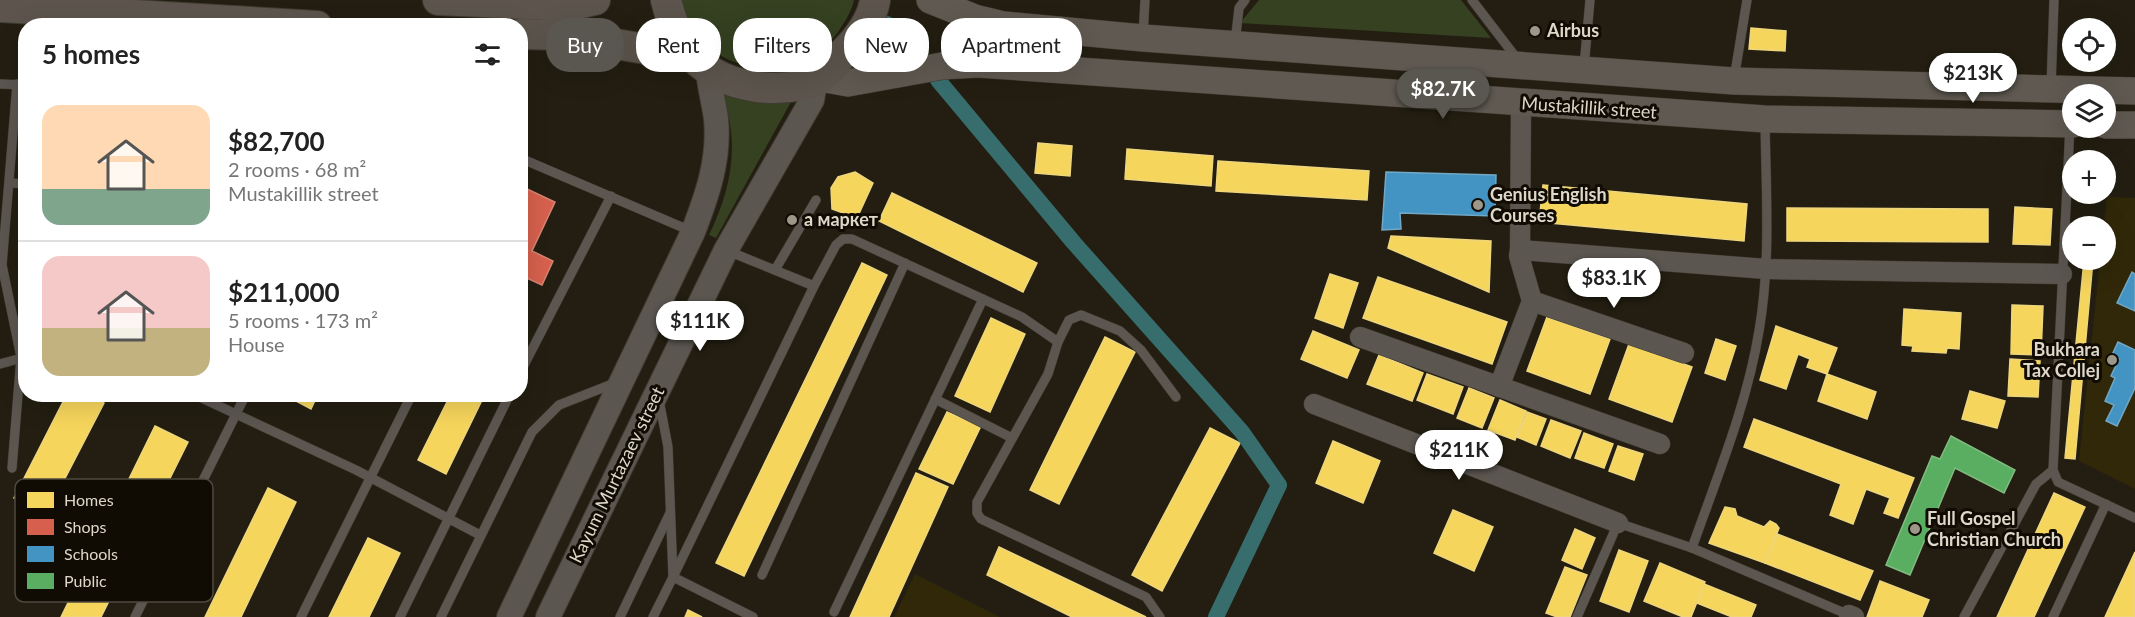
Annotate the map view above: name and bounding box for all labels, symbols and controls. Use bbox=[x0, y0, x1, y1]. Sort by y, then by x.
chip: Buy bbox=[546, 18, 624, 72]
chip: Rent bbox=[636, 18, 721, 72]
chip: Filters bbox=[733, 18, 832, 72]
chip: New bbox=[844, 18, 929, 72]
chip: Apartment bbox=[941, 18, 1082, 72]
map controls bbox=[2062, 18, 2116, 270]
button: locate bbox=[2062, 18, 2116, 72]
place label: Airbus bbox=[1546, 19, 1599, 41]
marker: Airbus bbox=[1528, 24, 1542, 38]
text: 5 homes bbox=[42, 38, 140, 70]
icon: filters bbox=[471, 38, 504, 71]
pin: $213K bbox=[1931, 53, 2015, 104]
text: $213K bbox=[1943, 60, 2003, 84]
pin: $82.7K bbox=[1394, 69, 1492, 120]
text: $82.7K bbox=[1411, 76, 1475, 100]
button: layers bbox=[2062, 84, 2116, 138]
street label: Mustakillik street bbox=[1521, 91, 1658, 123]
text: $82,700 bbox=[228, 125, 325, 157]
icon: home bbox=[90, 129, 162, 201]
button: + bbox=[2062, 150, 2116, 204]
text: 2 rooms · 68 m² bbox=[228, 157, 366, 181]
text: Mustakillik street bbox=[228, 181, 379, 205]
place label: Genius English Courses bbox=[1490, 183, 1607, 226]
marker: Genius English Courses bbox=[1471, 198, 1485, 212]
place label: а маркет bbox=[804, 208, 879, 230]
marker: а маркет bbox=[785, 213, 799, 227]
button: − bbox=[2062, 216, 2116, 270]
pin: $83.1K bbox=[1565, 258, 1663, 309]
text: $83.1K bbox=[1582, 265, 1646, 289]
text: $211,000 bbox=[228, 276, 340, 308]
icon: home bbox=[90, 280, 162, 352]
pin: $111K bbox=[658, 301, 742, 352]
text: 5 rooms · 173 m² bbox=[228, 308, 378, 332]
text: $111K bbox=[670, 308, 730, 332]
text: House bbox=[228, 332, 285, 356]
place label: Bukhara Tax Collej bbox=[2023, 338, 2100, 381]
marker: Bukhara Tax Collej bbox=[2105, 353, 2119, 367]
street label: Kayum Murtazaev street bbox=[564, 382, 669, 566]
pin: $211K bbox=[1417, 430, 1501, 481]
text: $211K bbox=[1429, 437, 1489, 461]
legend bbox=[15, 479, 213, 602]
text: Homes bbox=[64, 490, 114, 509]
place label: Full Gospel Christian Church bbox=[1927, 507, 2061, 550]
text: Shops bbox=[64, 517, 107, 536]
marker: Full Gospel Christian Church bbox=[1908, 522, 1922, 536]
text: Schools bbox=[64, 544, 118, 563]
text: Public bbox=[64, 571, 107, 590]

